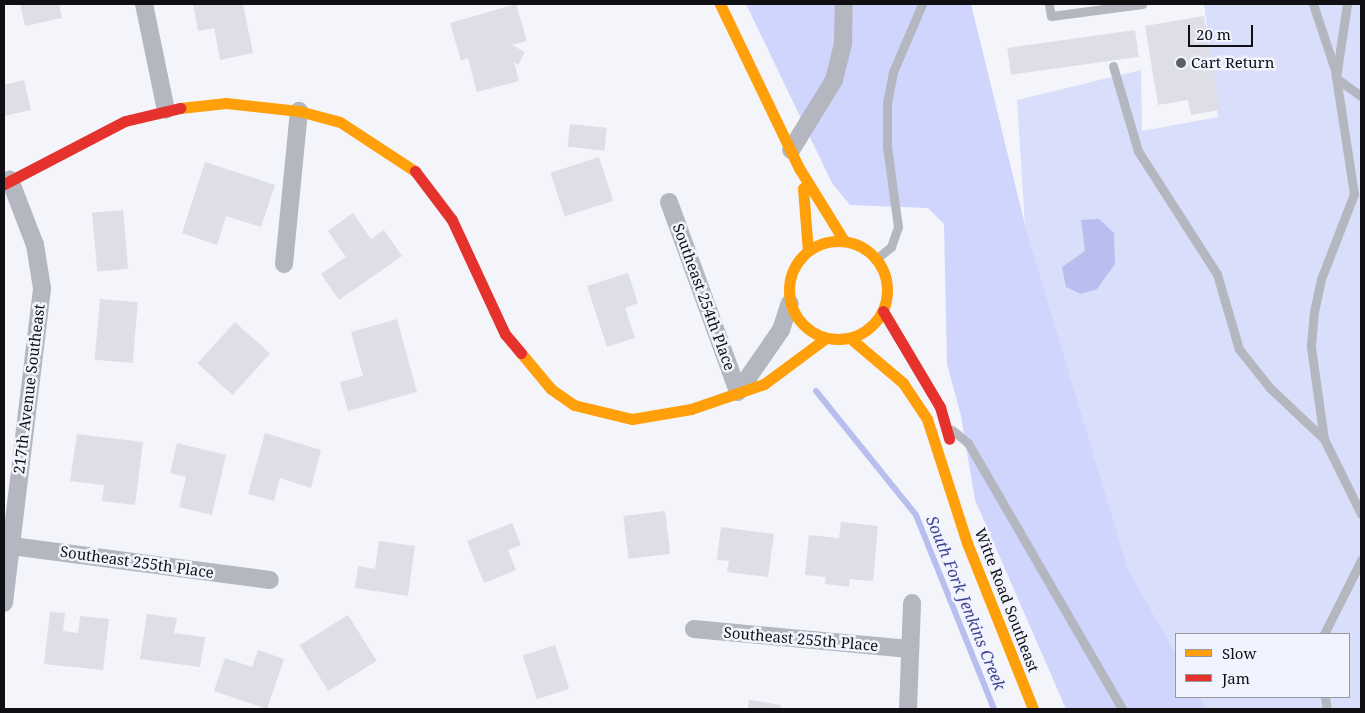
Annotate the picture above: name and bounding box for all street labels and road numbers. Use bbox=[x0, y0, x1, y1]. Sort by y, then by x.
street label: Southeast 254th Place bbox=[669, 221, 739, 373]
street label: 217th Avenue Southeast bbox=[10, 303, 48, 475]
street label: Witte Road Southeast bbox=[971, 525, 1043, 675]
street label: Southeast 255th Place bbox=[59, 542, 215, 582]
street label: Southeast 255th Place bbox=[723, 623, 879, 655]

